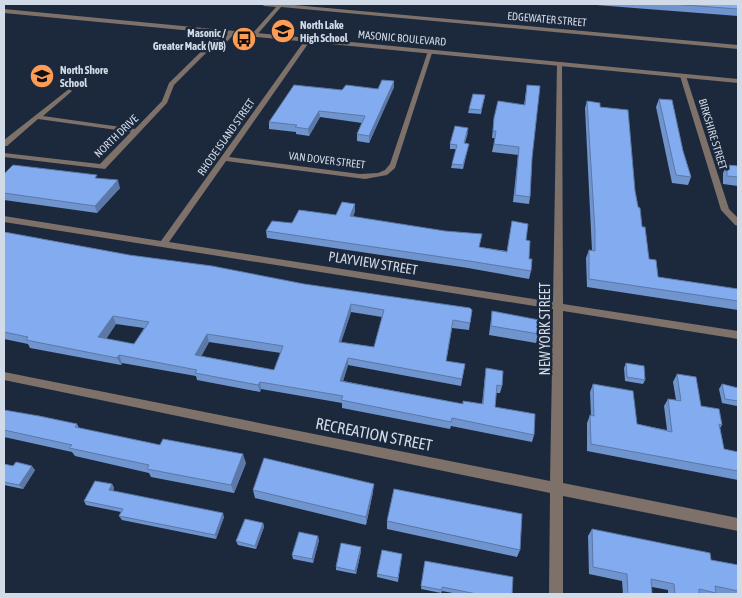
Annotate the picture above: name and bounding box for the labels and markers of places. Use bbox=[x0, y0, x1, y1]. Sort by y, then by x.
school or university icon: North Lake High School bbox=[270, 18, 296, 44]
place label: North Lake High School bbox=[300, 19, 349, 44]
bus stop icon: Masonic / Greater Mack (WB) bbox=[231, 26, 257, 52]
place label: Masonic / Greater Mack (WB) bbox=[153, 27, 226, 52]
school or university icon: North Shore School bbox=[29, 63, 55, 89]
place label: North Shore School bbox=[60, 64, 108, 89]

